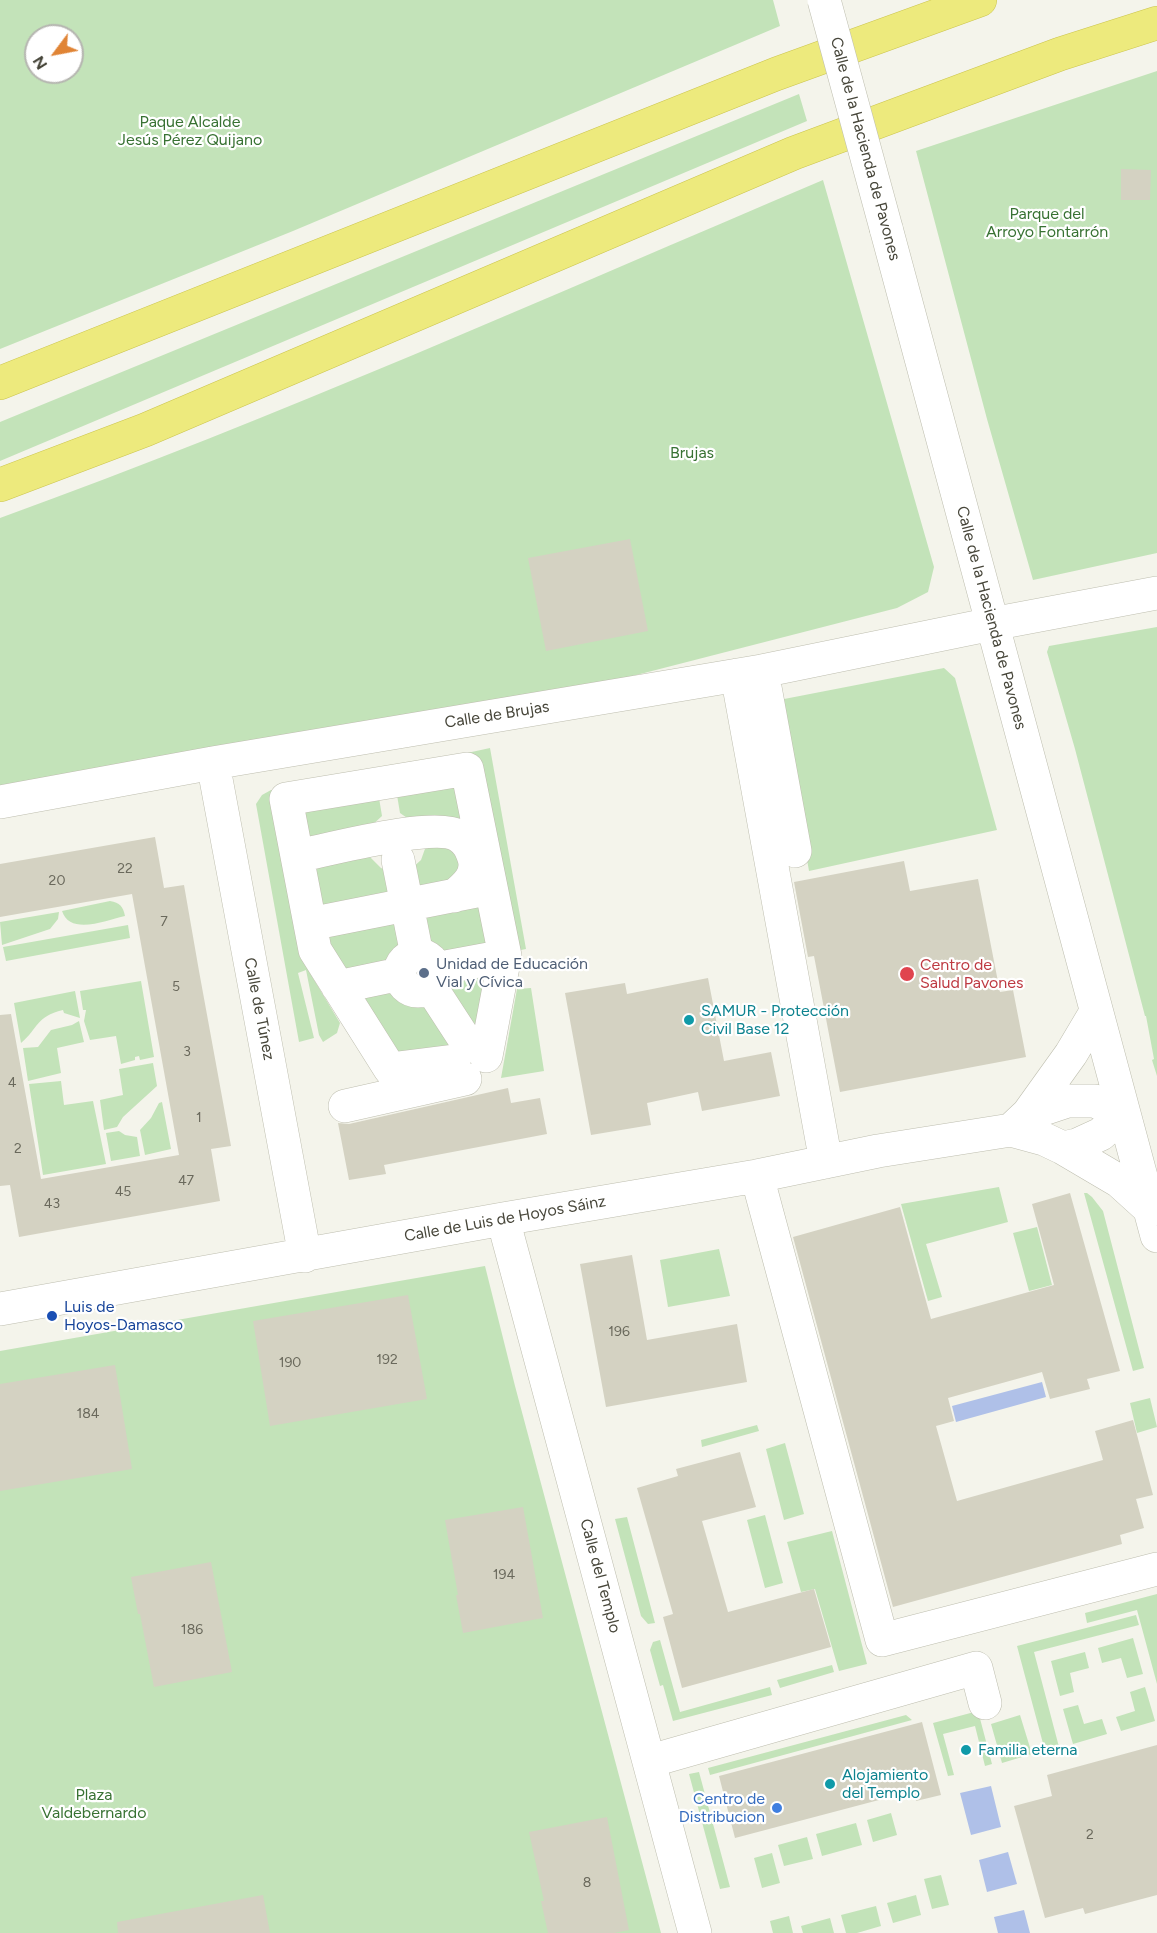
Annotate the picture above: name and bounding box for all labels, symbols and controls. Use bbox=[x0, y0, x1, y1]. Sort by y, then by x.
north arrow bbox=[24, 24, 84, 84]
street label: Calle de la Hacienda de Pavones bbox=[826, 35, 904, 263]
text: N bbox=[29, 52, 51, 73]
park label: Paque Alcalde Jesús Pérez Quijano bbox=[118, 112, 262, 150]
park label: Parque del Arroyo Fontarrón bbox=[986, 204, 1108, 242]
park label: Brujas bbox=[670, 443, 714, 463]
street label: Calle de la Hacienda de Pavones bbox=[952, 504, 1030, 732]
street label: Calle de Brujas bbox=[443, 697, 551, 733]
house number: 22 bbox=[117, 861, 133, 877]
house number: 20 bbox=[49, 873, 65, 889]
house number: 7 bbox=[160, 914, 168, 930]
place label: Unidad de Educación Vial y Cívica bbox=[436, 954, 588, 992]
place label: Centro de Salud Pavones bbox=[920, 955, 1023, 993]
street label: Calle de Túnez bbox=[240, 956, 278, 1062]
marker: Centro de Salud Pavones bbox=[898, 965, 916, 983]
marker: Unidad de Educación Vial y Cívica bbox=[417, 966, 431, 980]
house number: 5 bbox=[172, 979, 180, 995]
place label: SAMUR - Protección Civil Base 12 bbox=[701, 1001, 849, 1039]
marker: SAMUR - Protección Civil Base 12 bbox=[682, 1013, 696, 1027]
house number: 3 bbox=[183, 1044, 191, 1060]
house number: 4 bbox=[8, 1075, 16, 1091]
house number: 1 bbox=[196, 1110, 202, 1126]
house number: 2 bbox=[14, 1141, 22, 1157]
house number: 47 bbox=[178, 1173, 194, 1189]
house number: 45 bbox=[115, 1184, 131, 1200]
street label: Calle de Luis de Hoyos Sáinz bbox=[403, 1192, 607, 1246]
house number: 43 bbox=[44, 1196, 60, 1212]
place label: Luis de Hoyos-Damasco bbox=[64, 1297, 183, 1335]
marker: Luis de Hoyos-Damasco bbox=[45, 1309, 59, 1323]
house number: 196 bbox=[608, 1324, 630, 1340]
house number: 192 bbox=[376, 1352, 398, 1368]
house number: 190 bbox=[279, 1355, 301, 1371]
house number: 184 bbox=[76, 1406, 100, 1422]
street label: Calle del Templo bbox=[576, 1517, 624, 1635]
house number: 194 bbox=[493, 1567, 515, 1583]
house number: 186 bbox=[181, 1622, 203, 1638]
place label: Familia eterna bbox=[978, 1740, 1077, 1760]
marker: Familia eterna bbox=[959, 1743, 973, 1757]
place label: Alojamiento del Templo bbox=[842, 1765, 928, 1803]
marker: Alojamiento del Templo bbox=[823, 1777, 837, 1791]
park label: Plaza Valdebernardo bbox=[42, 1785, 146, 1823]
place label: Centro de Distribucion bbox=[679, 1789, 765, 1827]
marker: Centro de Distribucion bbox=[770, 1801, 784, 1815]
house number: 2 bbox=[1086, 1827, 1094, 1843]
house number: 8 bbox=[583, 1875, 591, 1891]

